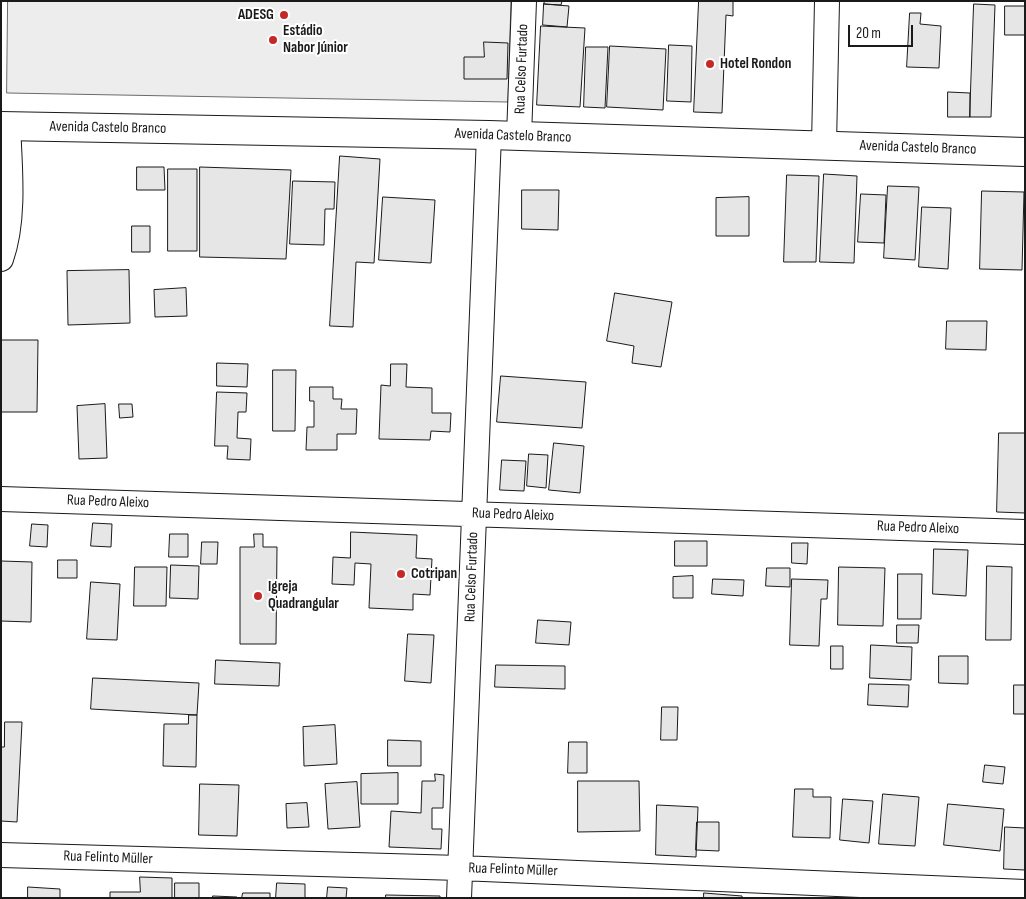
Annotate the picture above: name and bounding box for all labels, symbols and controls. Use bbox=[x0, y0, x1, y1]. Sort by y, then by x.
place label: ADESG bbox=[238, 6, 274, 24]
marker: ADESG bbox=[278, 9, 290, 21]
scale bar bbox=[851, 15, 916, 47]
place label: Estádio Nabor Júnior bbox=[283, 22, 348, 57]
street label: Rua Celso Furtado bbox=[511, 23, 533, 115]
text: 20 m bbox=[856, 24, 881, 43]
marker: Estádio Nabor Júnior bbox=[267, 34, 279, 46]
place label: Hotel Rondon bbox=[720, 55, 791, 73]
marker: Hotel Rondon bbox=[704, 58, 716, 70]
street label: Avenida Castelo Branco bbox=[49, 118, 167, 138]
street label: Avenida Castelo Branco bbox=[454, 125, 572, 147]
street label: Avenida Castelo Branco bbox=[859, 137, 977, 159]
street label: Rua Pedro Aleixo bbox=[66, 492, 150, 512]
street label: Rua Pedro Aleixo bbox=[471, 505, 555, 525]
street label: Rua Pedro Aleixo bbox=[876, 518, 960, 538]
street label: Rua Celso Furtado bbox=[461, 531, 483, 623]
place label: Cotripan bbox=[411, 565, 457, 583]
marker: Cotripan bbox=[395, 568, 407, 580]
place label: Igreja Quadrangular bbox=[268, 578, 339, 613]
marker: Igreja Quadrangular bbox=[252, 590, 264, 602]
street label: Rua Felinto Müller bbox=[63, 847, 153, 869]
street label: Rua Felinto Müller bbox=[468, 859, 558, 881]

